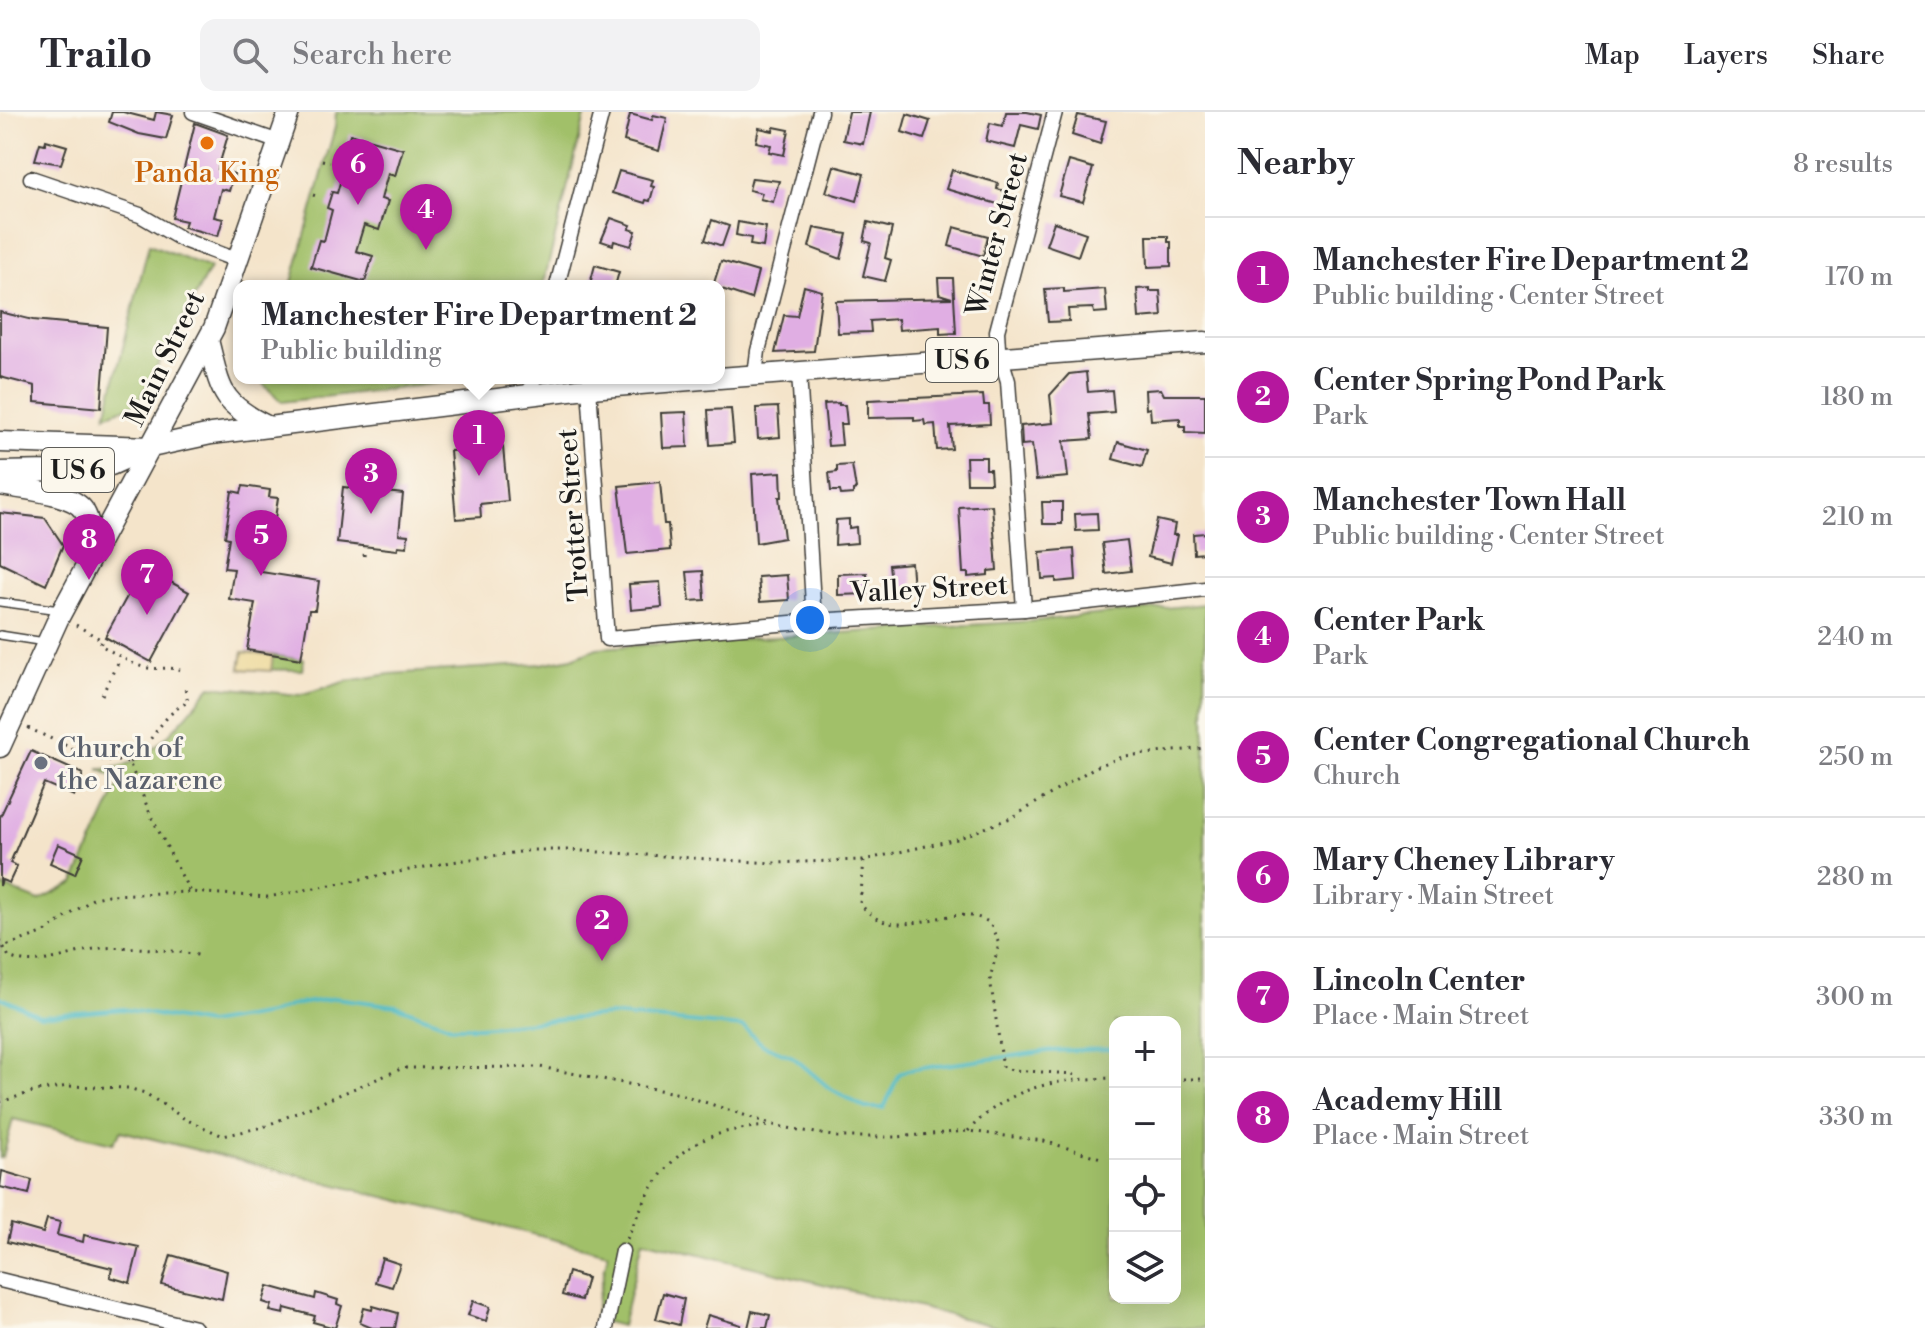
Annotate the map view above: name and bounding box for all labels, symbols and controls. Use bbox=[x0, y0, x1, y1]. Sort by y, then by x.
search box bbox=[200, 19, 760, 91]
text: Trailo bbox=[40, 32, 152, 79]
icon: search bbox=[228, 33, 272, 77]
text: Search here bbox=[292, 36, 452, 74]
text: Map bbox=[1585, 38, 1640, 73]
text: Layers bbox=[1684, 38, 1768, 73]
text: Share bbox=[1812, 38, 1885, 73]
marker: Panda King bbox=[198, 134, 216, 152]
pin: 6 bbox=[332, 139, 384, 205]
text: Nearby bbox=[1237, 143, 1355, 185]
text: 8 results bbox=[1793, 148, 1893, 180]
street label: Winter Street bbox=[959, 149, 1036, 321]
place label: Panda King bbox=[134, 156, 280, 191]
pin: 4 bbox=[400, 184, 452, 250]
text: Manchester Fire Department 2 bbox=[1313, 242, 1749, 280]
text: 1 bbox=[1257, 261, 1269, 293]
text: 170 m bbox=[1825, 261, 1893, 293]
popup bbox=[233, 280, 725, 384]
text: Public building · Center Street bbox=[1313, 280, 1664, 312]
street label: Main Street bbox=[117, 285, 213, 432]
text: Manchester Fire Department 2 bbox=[261, 297, 697, 335]
text: Public building bbox=[261, 335, 442, 367]
road number: US 6 bbox=[926, 338, 998, 382]
text: Center Spring Pond Park bbox=[1313, 362, 1665, 400]
text: 2 bbox=[1255, 381, 1271, 413]
text: 180 m bbox=[1821, 381, 1893, 413]
text: Park bbox=[1313, 400, 1367, 432]
pin: 1 bbox=[453, 410, 505, 476]
street label: Trotter Street bbox=[550, 427, 597, 603]
road number: US 6 bbox=[42, 448, 114, 492]
pin: 3 bbox=[345, 448, 397, 514]
text: Manchester Town Hall bbox=[1313, 482, 1626, 520]
text: 3 bbox=[1255, 501, 1271, 533]
text: 210 m bbox=[1822, 501, 1893, 533]
pin: 5 bbox=[235, 510, 287, 576]
pin: 8 bbox=[63, 514, 115, 580]
text: Public building · Center Street bbox=[1313, 520, 1664, 552]
pin: 7 bbox=[121, 549, 173, 615]
street label: Valley Street bbox=[848, 568, 1009, 611]
your location bbox=[790, 600, 830, 640]
text: Center Park bbox=[1313, 602, 1485, 640]
text: 4 bbox=[1254, 621, 1272, 653]
text: 240 m bbox=[1817, 621, 1893, 653]
text: Park bbox=[1313, 640, 1367, 672]
text: Center Congregational Church bbox=[1313, 722, 1750, 760]
place label: Church of the Nazarene bbox=[57, 731, 223, 798]
text: 5 bbox=[1255, 741, 1271, 773]
text: 250 m bbox=[1818, 741, 1893, 773]
marker: Church of the Nazarene bbox=[32, 754, 50, 772]
text: Church bbox=[1313, 760, 1401, 792]
text: Mary Cheney Library bbox=[1313, 842, 1615, 880]
text: 6 bbox=[1255, 861, 1271, 893]
text: 280 m bbox=[1817, 861, 1893, 893]
text: Library · Main Street bbox=[1313, 880, 1554, 912]
pin: 2 bbox=[576, 895, 628, 961]
text: Lincoln Center bbox=[1313, 962, 1526, 1000]
text: 7 bbox=[1255, 981, 1271, 1013]
text: 300 m bbox=[1816, 981, 1893, 1013]
text: Place · Main Street bbox=[1313, 1000, 1529, 1032]
map controls bbox=[1109, 1016, 1181, 1304]
button: + bbox=[1109, 1016, 1181, 1088]
text: Academy Hill bbox=[1313, 1082, 1502, 1120]
button: − bbox=[1109, 1088, 1181, 1160]
text: 8 bbox=[1255, 1101, 1271, 1133]
text: 330 m bbox=[1819, 1101, 1893, 1133]
text: Place · Main Street bbox=[1313, 1120, 1529, 1152]
button: locate bbox=[1109, 1160, 1181, 1232]
button: layers bbox=[1109, 1232, 1181, 1304]

